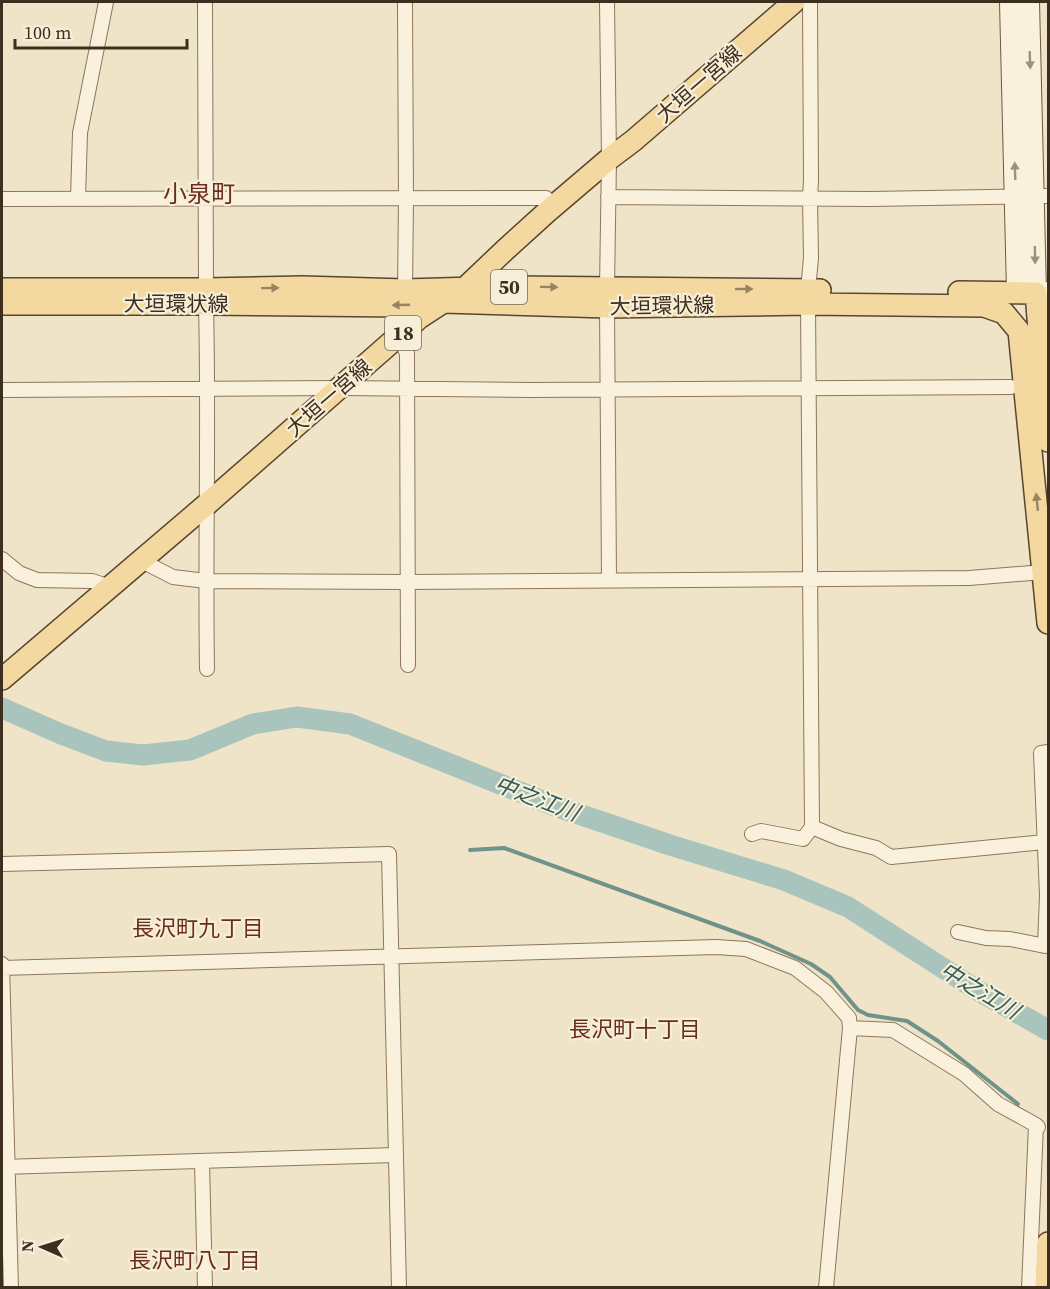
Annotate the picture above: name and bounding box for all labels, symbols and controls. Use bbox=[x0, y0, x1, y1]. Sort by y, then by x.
scale bar bbox=[15, 12, 188, 50]
text: 100 m bbox=[24, 20, 71, 45]
street label: 大垣一宮線 bbox=[650, 38, 748, 129]
one-way arrow bbox=[1026, 50, 1035, 69]
one-way arrow bbox=[1010, 161, 1020, 180]
district label: 小泉町 bbox=[163, 177, 235, 210]
one-way arrow bbox=[1031, 245, 1040, 264]
road number: 50 bbox=[491, 270, 527, 304]
one-way arrow bbox=[260, 283, 279, 293]
one-way arrow bbox=[539, 283, 558, 292]
one-way arrow bbox=[734, 284, 753, 294]
street label: 大垣環状線 bbox=[124, 289, 229, 318]
street label: 大垣環状線 bbox=[609, 290, 715, 321]
one-way arrow bbox=[391, 301, 410, 310]
road number: 18 bbox=[385, 316, 421, 350]
street label: 大垣一宮線 bbox=[280, 352, 378, 443]
one-way arrow bbox=[1032, 493, 1041, 512]
water label: 中之江川 bbox=[491, 768, 585, 828]
district label: 長沢町九丁目 bbox=[132, 913, 264, 943]
water label: 中之江川 bbox=[935, 954, 1027, 1027]
district label: 長沢町十丁目 bbox=[569, 1014, 701, 1044]
north arrow bbox=[12, 1217, 72, 1277]
text: N bbox=[16, 1239, 38, 1253]
district label: 長沢町八丁目 bbox=[129, 1245, 261, 1275]

